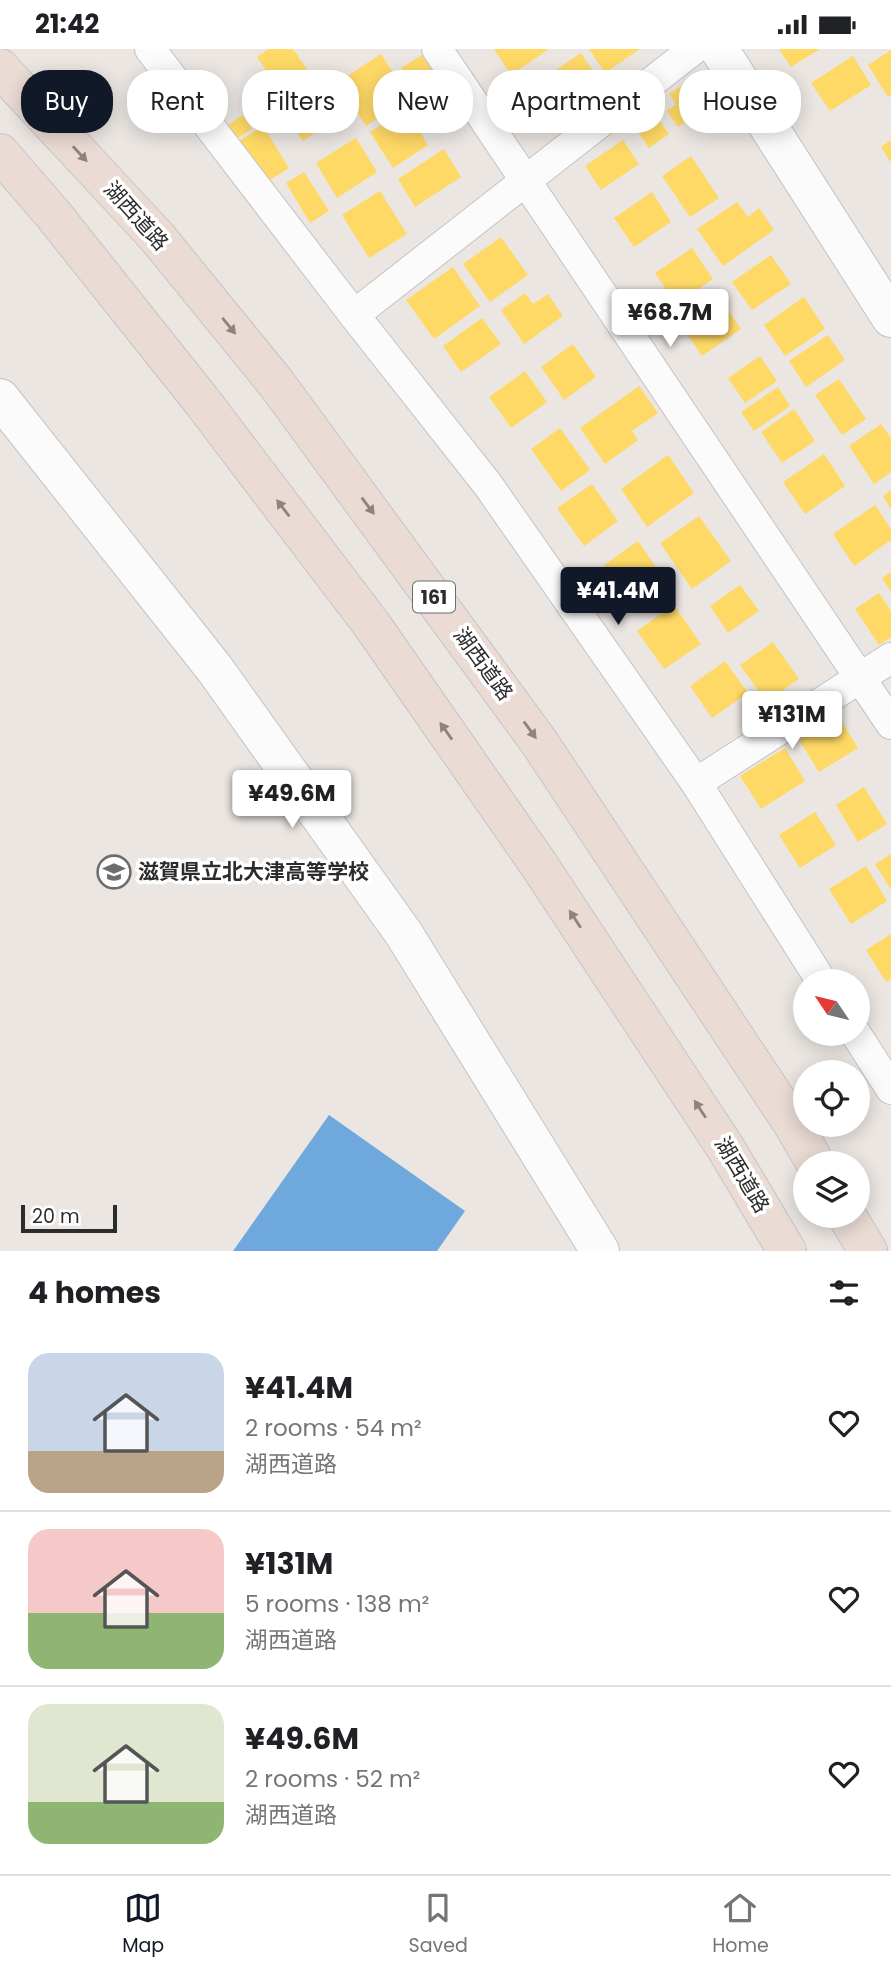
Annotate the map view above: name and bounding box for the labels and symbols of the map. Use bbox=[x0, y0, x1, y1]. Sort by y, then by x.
one-way arrow bbox=[71, 145, 87, 162]
street label: 湖西道路 bbox=[97, 175, 175, 257]
pin: ¥68.7M bbox=[613, 289, 727, 349]
one-way arrow bbox=[222, 316, 237, 334]
one-way arrow bbox=[361, 497, 375, 515]
one-way arrow bbox=[277, 499, 291, 517]
pin: ¥41.4M bbox=[561, 567, 675, 627]
road number: 161 bbox=[413, 582, 455, 613]
street label: 湖西道路 bbox=[447, 621, 520, 706]
pin: ¥131M bbox=[743, 691, 841, 751]
one-way arrow bbox=[523, 721, 537, 739]
one-way arrow bbox=[440, 722, 453, 741]
pin: ¥49.6M bbox=[235, 771, 349, 830]
school or university icon: 滋賀県立北大津高等学校 bbox=[95, 853, 133, 891]
place label: 滋賀県立北大津高等学校 bbox=[138, 857, 369, 886]
one-way arrow bbox=[568, 910, 582, 928]
north arrow bbox=[793, 969, 870, 1047]
one-way arrow bbox=[694, 1099, 707, 1119]
street label: 湖西道路 bbox=[708, 1131, 776, 1218]
scale bar bbox=[21, 1202, 117, 1234]

